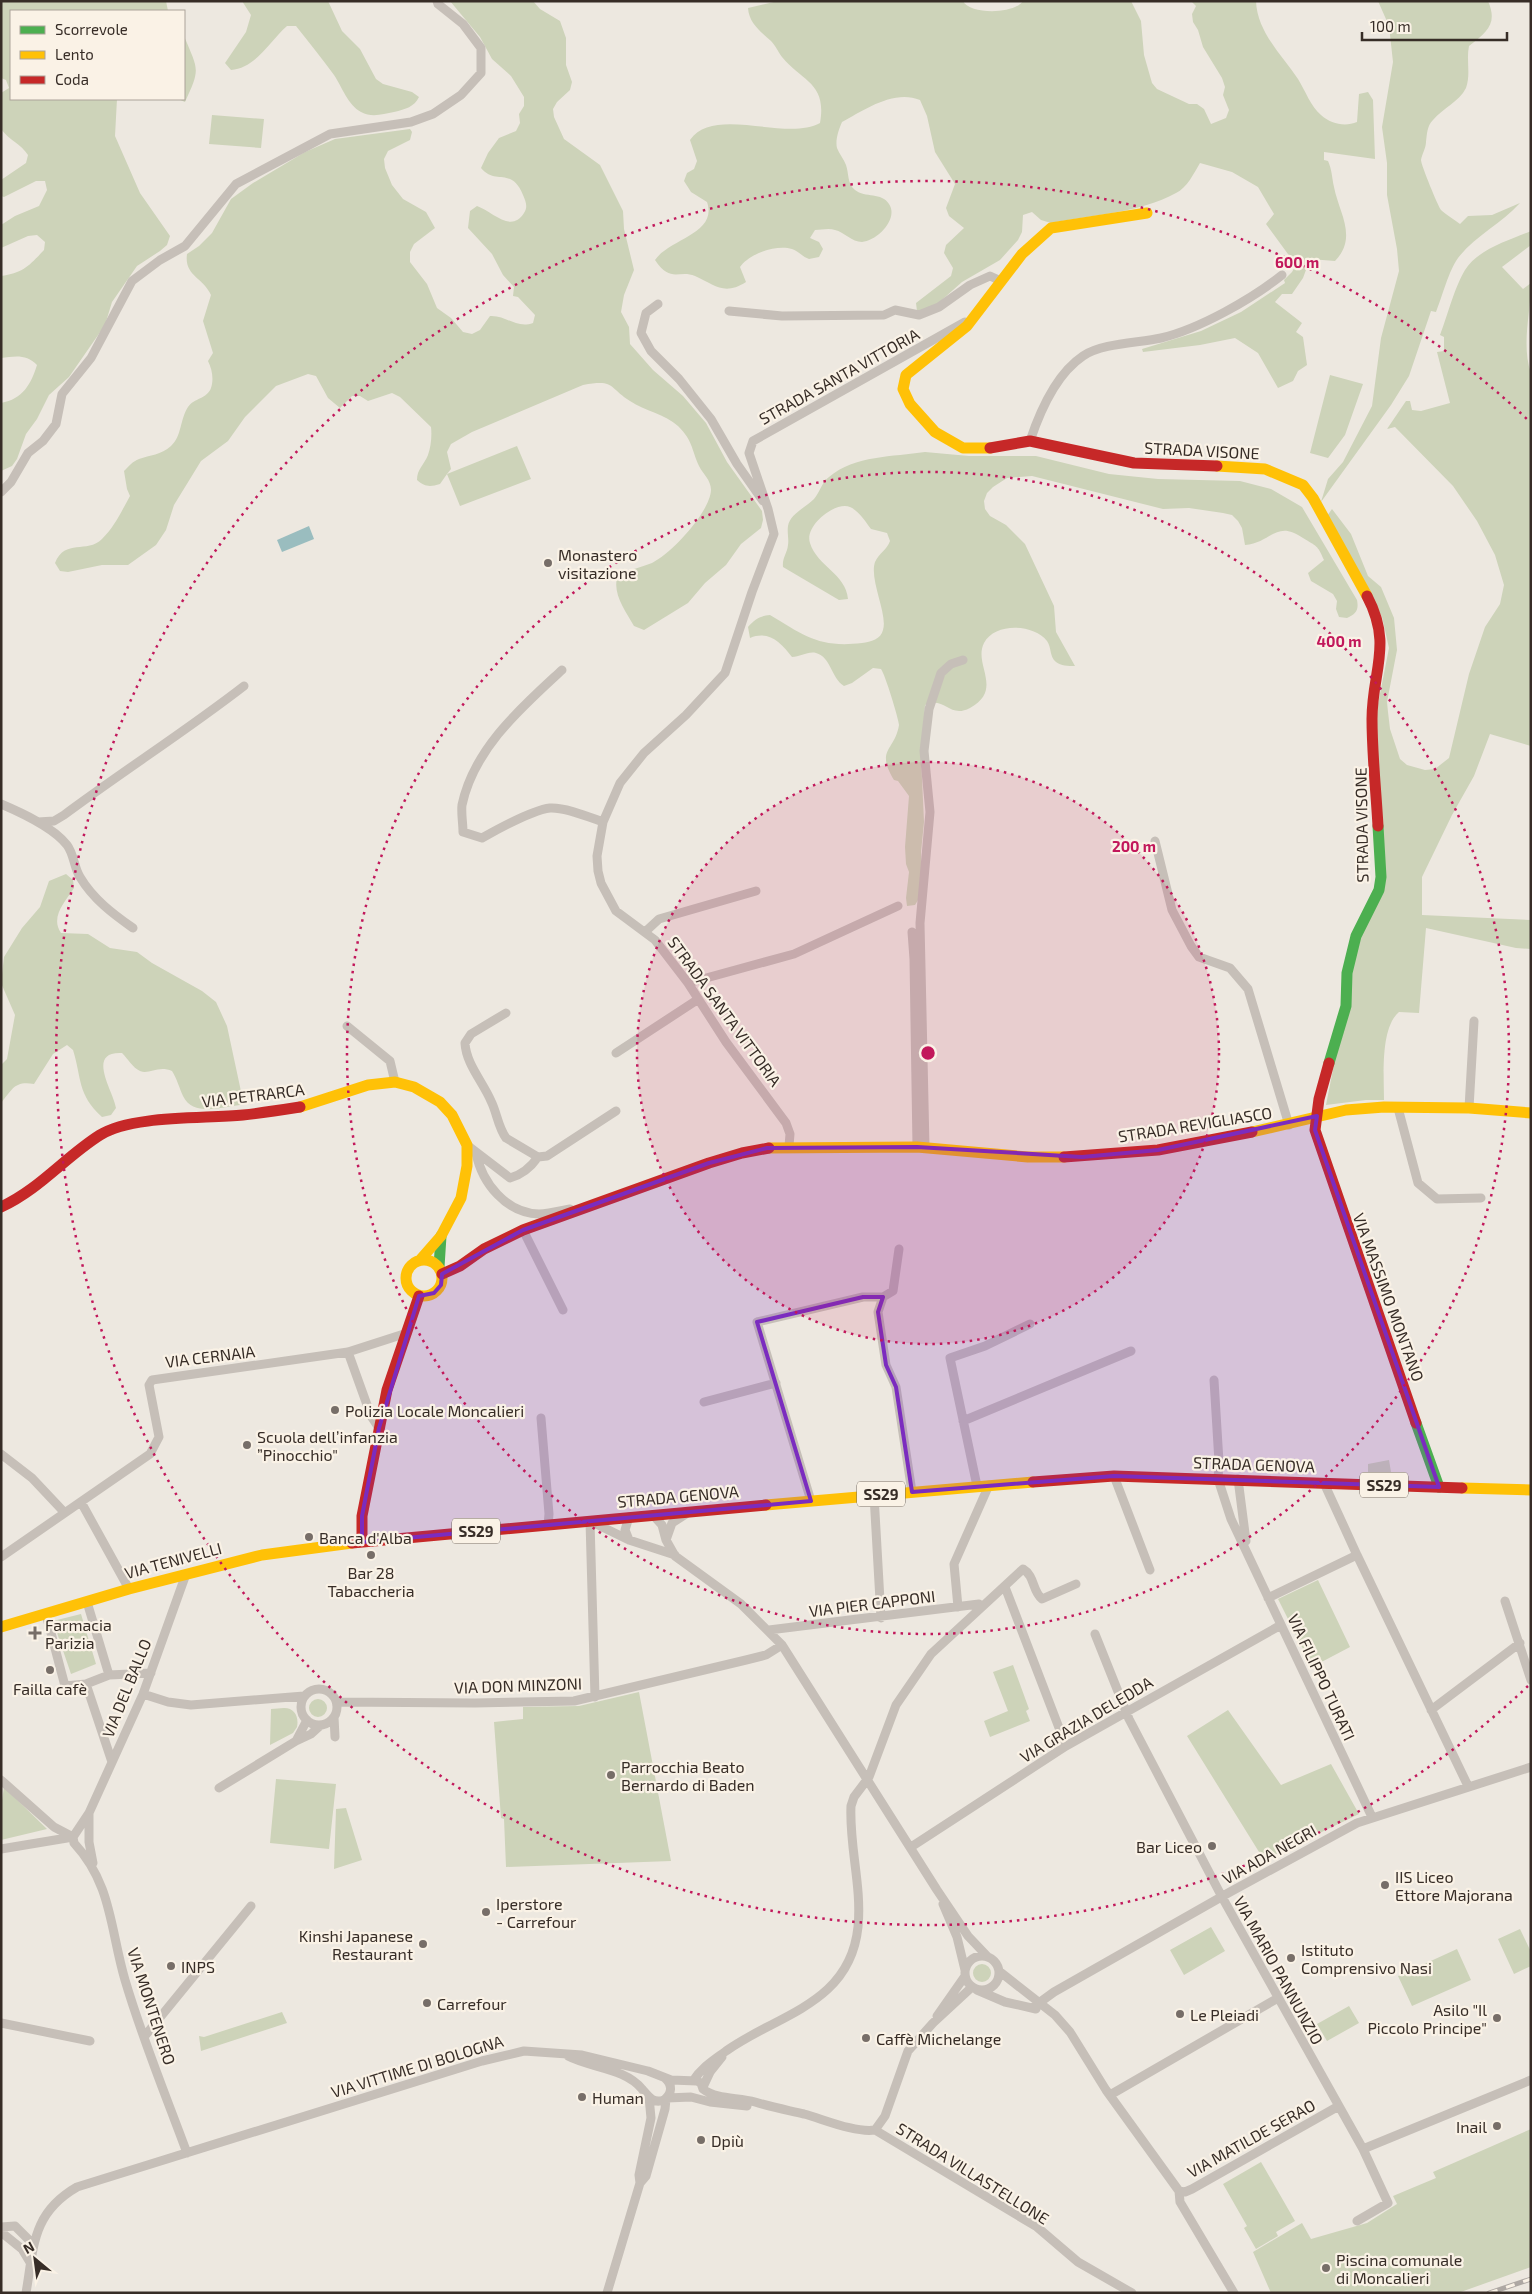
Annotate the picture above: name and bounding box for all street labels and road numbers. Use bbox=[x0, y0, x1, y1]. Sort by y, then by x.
street label: STRADA SANTA VITTORIA bbox=[756, 324, 922, 428]
street label: STRADA VISONE bbox=[1144, 437, 1260, 463]
street label: STRADA VISONE bbox=[1350, 767, 1372, 883]
street label: STRADA SANTA VITTORIA bbox=[664, 933, 786, 1089]
street label: VIA PETRARCA bbox=[200, 1079, 306, 1111]
street label: STRADA REVIGLIASCO bbox=[1117, 1102, 1273, 1146]
street label: VIA MASSIMO MONTANO bbox=[1350, 1210, 1428, 1384]
street label: VIA CERNAIA bbox=[164, 1341, 256, 1371]
street label: STRADA GENOVA bbox=[1193, 1452, 1315, 1476]
road number: SS29 bbox=[1360, 1472, 1408, 1498]
street label: STRADA GENOVA bbox=[616, 1481, 740, 1511]
road number: SS29 bbox=[857, 1482, 905, 1506]
road number: SS29 bbox=[452, 1518, 500, 1544]
street label: VIA TENIVELLI bbox=[122, 1538, 224, 1582]
street label: VIA PIER CAPPONI bbox=[808, 1586, 936, 1620]
street label: VIA FILIPPO TURATI bbox=[1284, 1611, 1360, 1743]
street label: VIA DEL BALLO bbox=[98, 1636, 154, 1740]
street label: VIA GRAZIA DELEDDA bbox=[1016, 1672, 1156, 1766]
street label: VIA DON MINZONI bbox=[454, 1673, 582, 1697]
street label: VIA ADA NEGRI bbox=[1219, 1820, 1319, 1888]
street label: VIA MARIO PANNUNZIO bbox=[1230, 1893, 1328, 2047]
street label: VIA MONTENERO bbox=[124, 1945, 180, 2067]
street label: VIA VITTIME DI BOLOGNA bbox=[329, 2031, 505, 2101]
street label: VIA MATILDE SERAO bbox=[1184, 2095, 1318, 2181]
street label: STRADA VILLASTELLONE bbox=[893, 2118, 1053, 2228]

